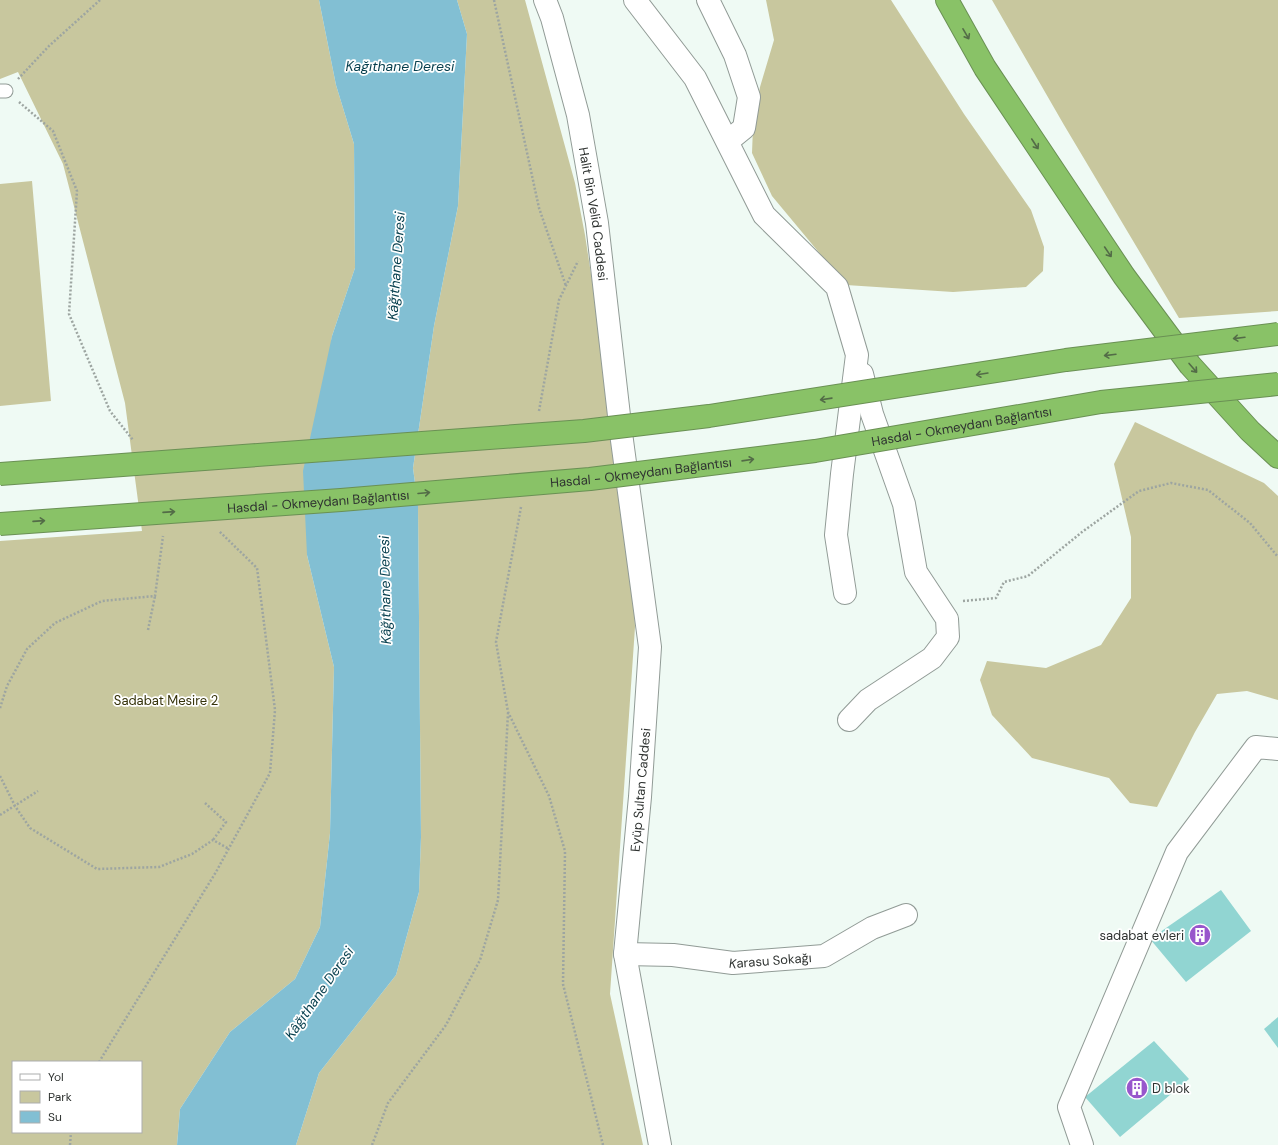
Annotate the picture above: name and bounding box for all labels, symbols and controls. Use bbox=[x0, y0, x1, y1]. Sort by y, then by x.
one-way arrow bbox=[962, 28, 970, 40]
water label: Kağıthane Deresi bbox=[346, 57, 455, 75]
one-way arrow bbox=[1031, 138, 1039, 149]
street label: Halit Bin Velid Caddesi bbox=[575, 146, 612, 282]
water label: Kâğıthane Deresi bbox=[383, 210, 409, 321]
one-way arrow bbox=[1104, 246, 1112, 258]
one-way arrow bbox=[1233, 334, 1246, 342]
one-way arrow bbox=[1104, 351, 1117, 358]
one-way arrow bbox=[1188, 363, 1197, 373]
one-way arrow bbox=[976, 370, 989, 378]
one-way arrow bbox=[820, 395, 833, 403]
street label: Hasdal - Okmeydanı Bağlantısı bbox=[870, 403, 1053, 450]
street label: Hasdal - Okmeydanı Bağlantısı bbox=[549, 453, 733, 491]
one-way arrow bbox=[741, 456, 754, 463]
street label: Hasdal - Okmeydanı Bağlantısı bbox=[227, 486, 410, 517]
one-way arrow bbox=[417, 490, 430, 497]
one-way arrow bbox=[162, 509, 175, 516]
one-way arrow bbox=[32, 518, 45, 525]
water label: Kâğıthane Deresi bbox=[375, 535, 395, 645]
park label: Sadabat Mesire 2 bbox=[114, 692, 218, 709]
street label: Eyüp Sultan Caddesi bbox=[627, 727, 654, 853]
building icon: sadabat evleri bbox=[1187, 922, 1213, 948]
place label: sadabat evleri bbox=[1099, 927, 1184, 944]
water label: Kâğıthane Deresi bbox=[280, 943, 358, 1043]
street label: Karasu Sokağı bbox=[728, 949, 812, 972]
legend bbox=[12, 1061, 142, 1133]
text: Yol bbox=[48, 1069, 64, 1085]
building icon: D blok bbox=[1124, 1075, 1150, 1101]
place label: D blok bbox=[1152, 1080, 1190, 1097]
text: Park bbox=[48, 1089, 72, 1105]
text: Su bbox=[48, 1109, 62, 1125]

